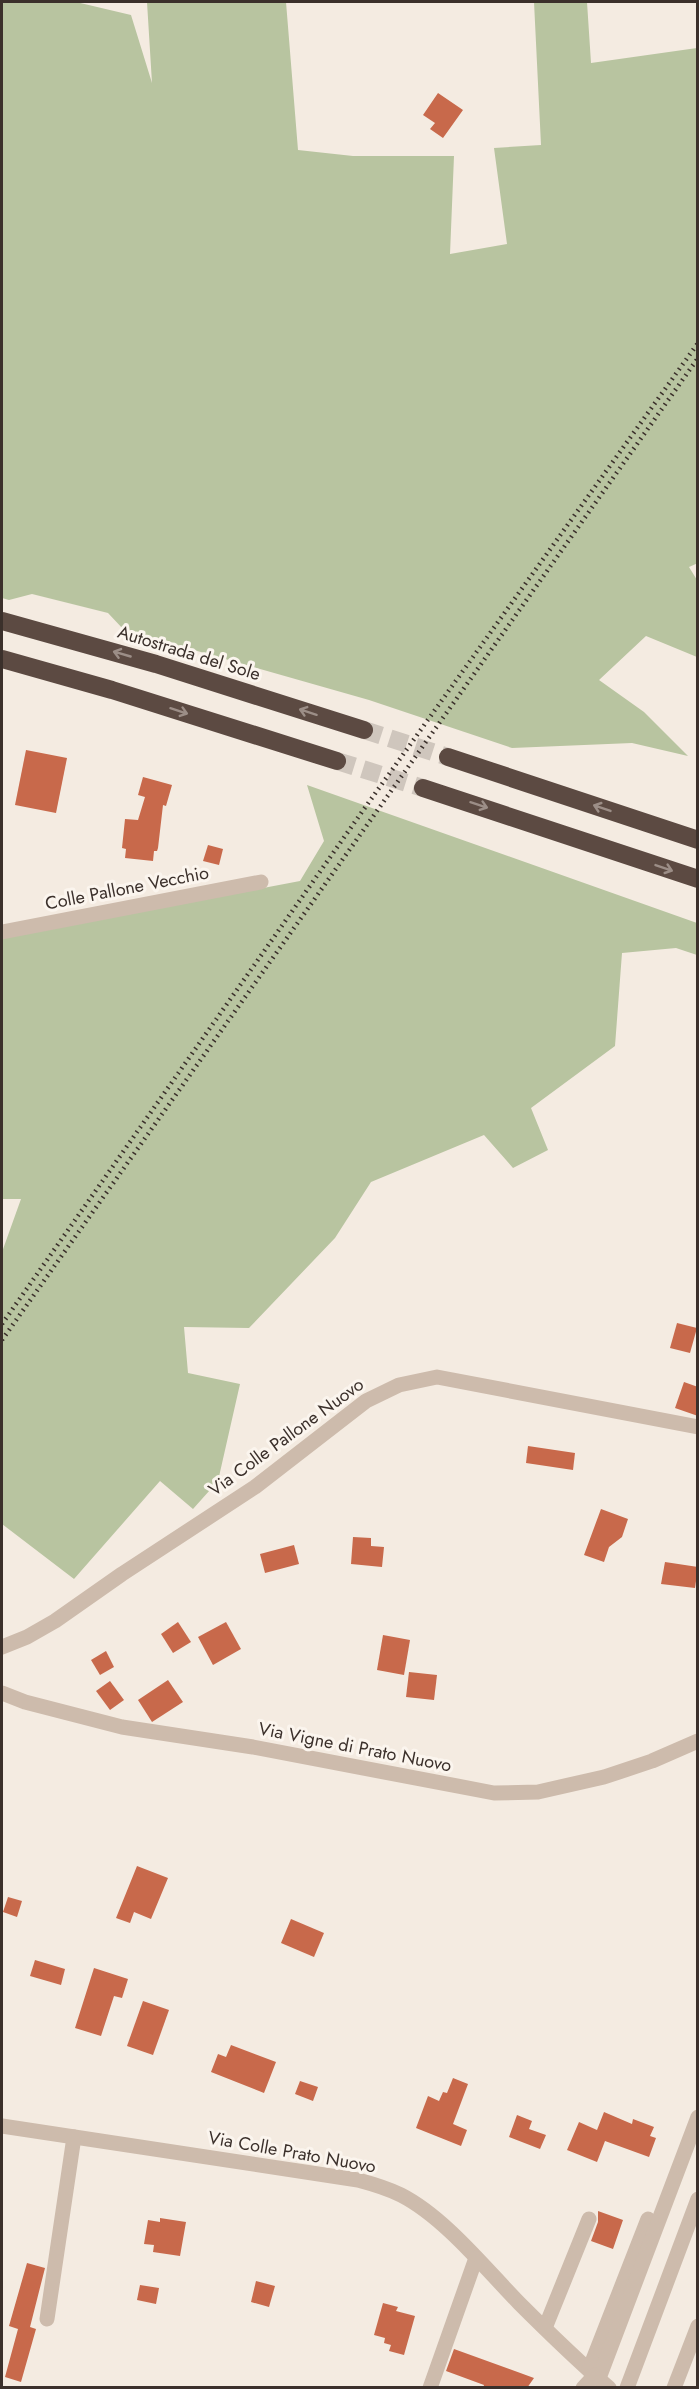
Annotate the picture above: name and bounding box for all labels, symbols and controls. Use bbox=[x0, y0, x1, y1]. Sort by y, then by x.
street label: Autostrada del Sole bbox=[114, 619, 264, 687]
one-way arrow bbox=[113, 648, 132, 659]
one-way arrow bbox=[169, 706, 188, 717]
one-way arrow bbox=[299, 706, 318, 717]
one-way arrow bbox=[469, 801, 488, 812]
one-way arrow bbox=[593, 802, 612, 813]
street label: Colle Pallone Vecchio bbox=[43, 859, 211, 917]
one-way arrow bbox=[654, 863, 673, 874]
street label: Via Colle Pallone Nuovo bbox=[203, 1372, 369, 1502]
street label: Via Vigne di Prato Nuovo bbox=[256, 1716, 454, 1779]
street label: Via Colle Prato Nuovo bbox=[206, 2124, 378, 2180]

